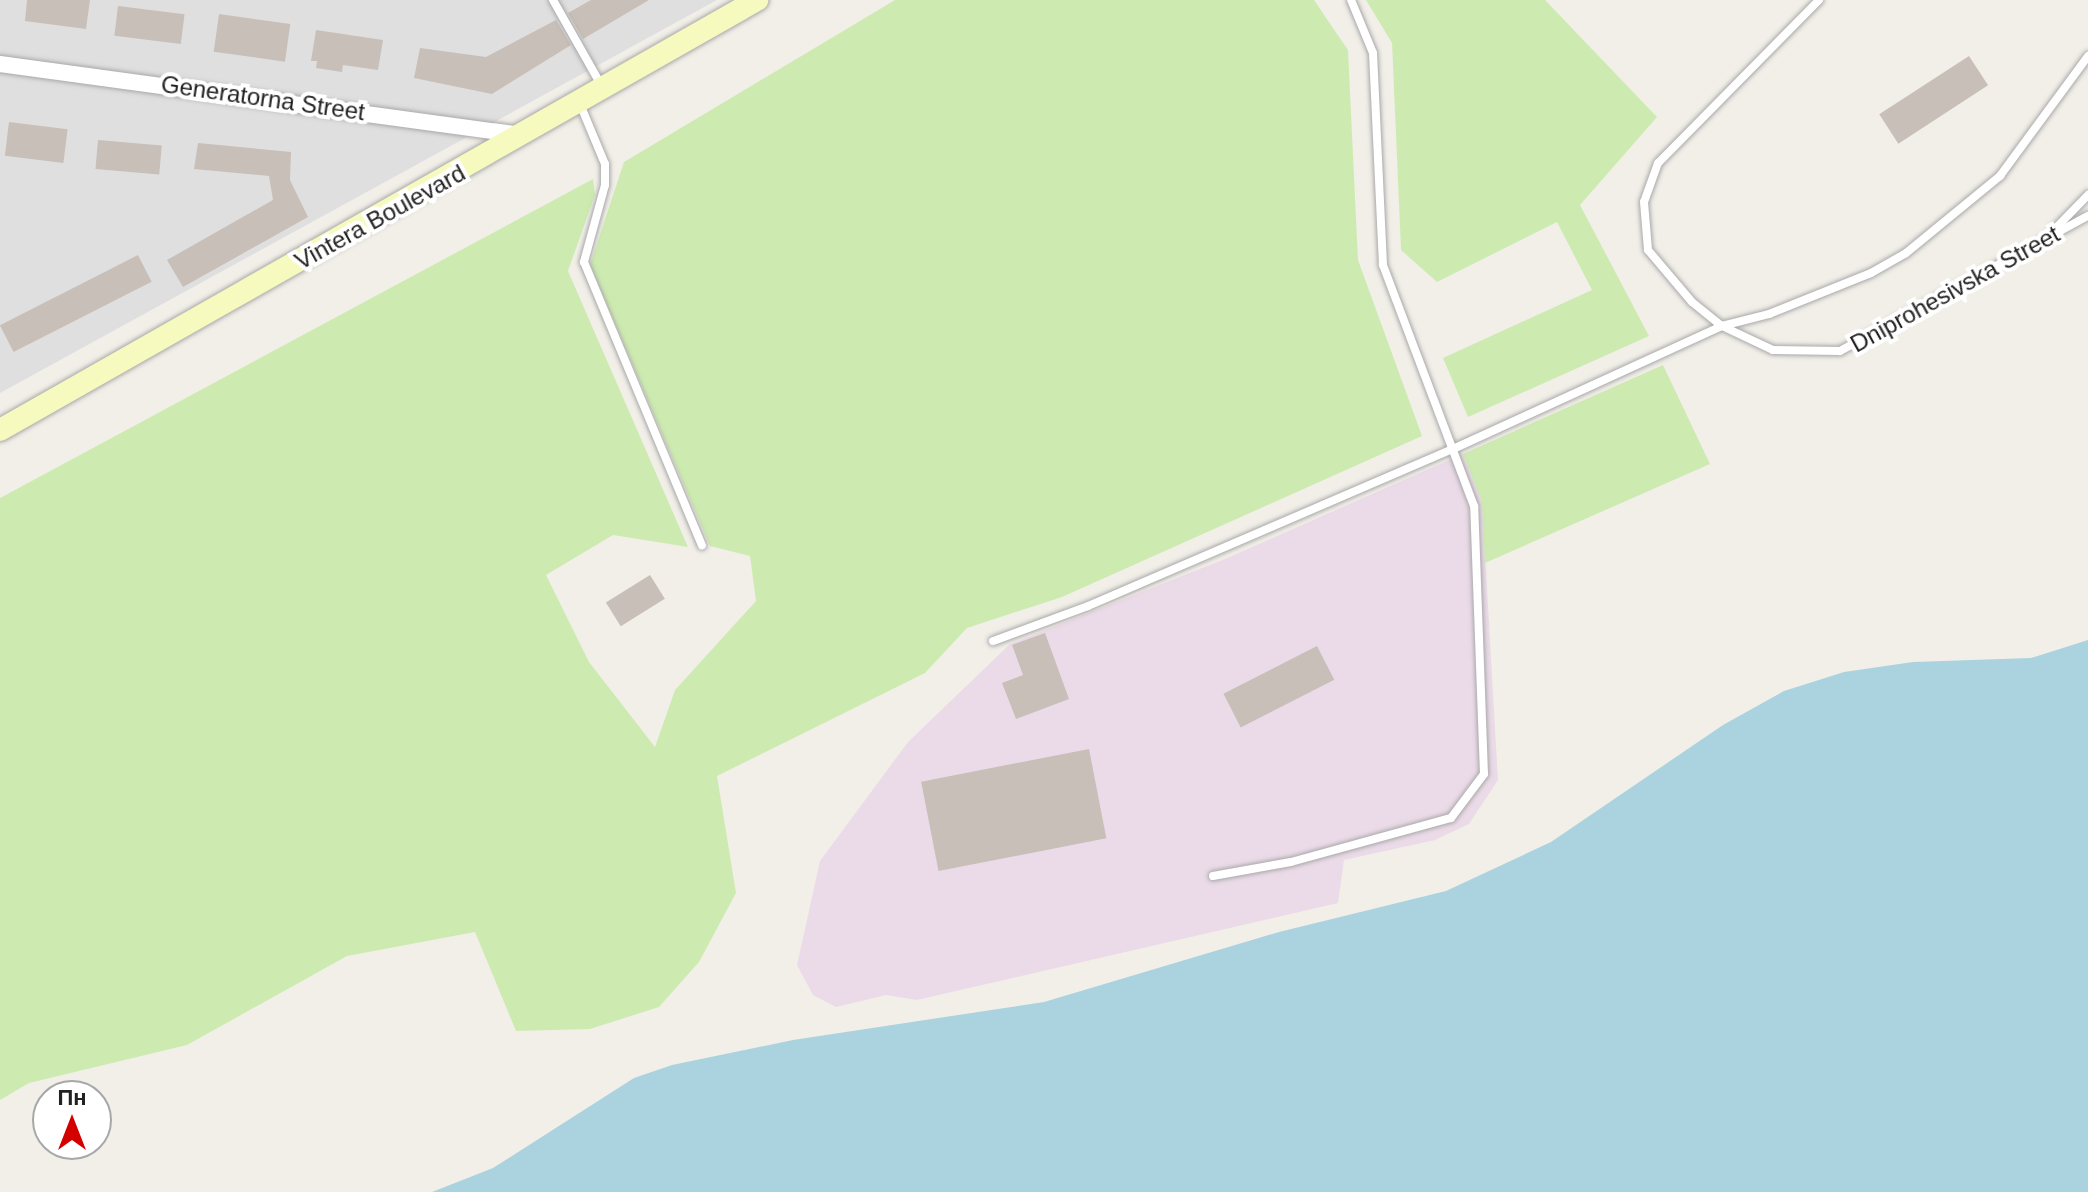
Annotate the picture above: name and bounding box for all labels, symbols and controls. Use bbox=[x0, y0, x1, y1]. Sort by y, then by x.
street label: Generatorna Street bbox=[159, 69, 367, 127]
street label: Vintera Boulevard bbox=[290, 158, 470, 276]
street label: Dniprohesivska Street bbox=[1845, 219, 2065, 359]
north arrow bbox=[32, 1080, 112, 1160]
text: Пн bbox=[57, 1085, 87, 1110]

